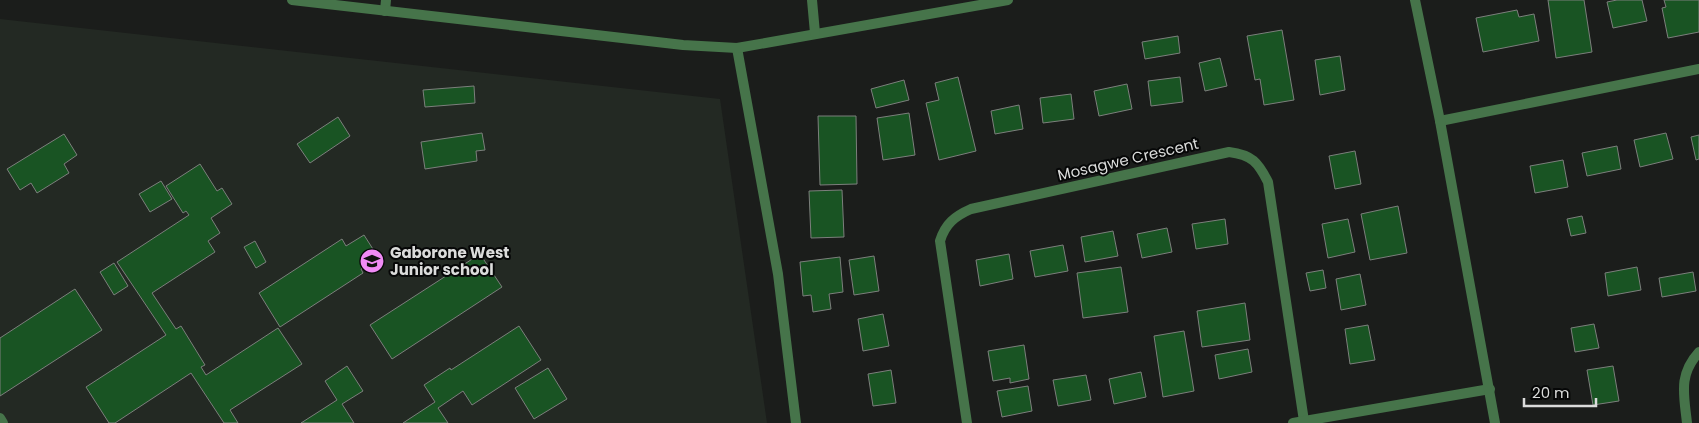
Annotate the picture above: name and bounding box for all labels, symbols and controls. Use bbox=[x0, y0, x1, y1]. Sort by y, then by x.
street label: Mosagwe Crescent bbox=[1055, 133, 1201, 185]
place label: Gaborone West Junior school bbox=[390, 242, 509, 280]
school or university icon: Gaborone West Junior school bbox=[359, 248, 385, 274]
scale bar bbox=[1524, 376, 1596, 408]
text: 20 m bbox=[1532, 382, 1570, 403]

